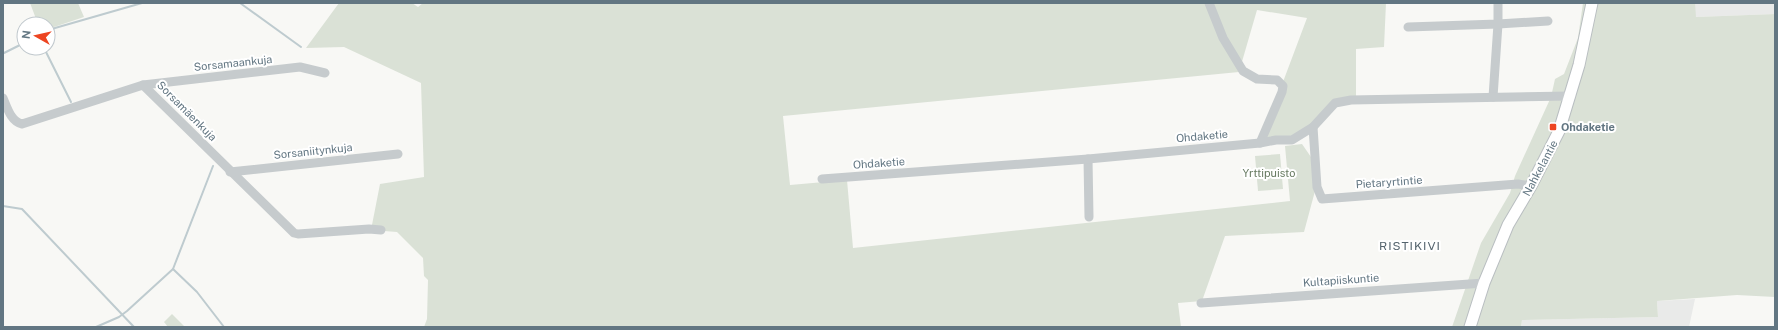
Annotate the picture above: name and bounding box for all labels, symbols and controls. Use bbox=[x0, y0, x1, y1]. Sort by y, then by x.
north arrow bbox=[16, 16, 56, 56]
text: N bbox=[20, 30, 33, 40]
street label: Sorsamaankuja bbox=[193, 53, 273, 73]
street label: Sorsamäenkuja bbox=[155, 79, 219, 143]
place label: Ohdaketie bbox=[1561, 121, 1615, 133]
marker: Ohdaketie bbox=[1548, 122, 1558, 132]
street label: Ohdaketie bbox=[1176, 128, 1228, 144]
street label: Nahkelantie bbox=[1520, 138, 1560, 198]
street label: Sorsaniitynkuja bbox=[273, 141, 353, 161]
street label: Ohdaketie bbox=[853, 155, 905, 171]
park label: Yrttipuisto bbox=[1243, 167, 1295, 179]
street label: Pietaryrtintie bbox=[1355, 174, 1423, 190]
district label: RISTIKIVI bbox=[1379, 239, 1441, 253]
street label: Kultapiiskuntie bbox=[1302, 271, 1380, 289]

